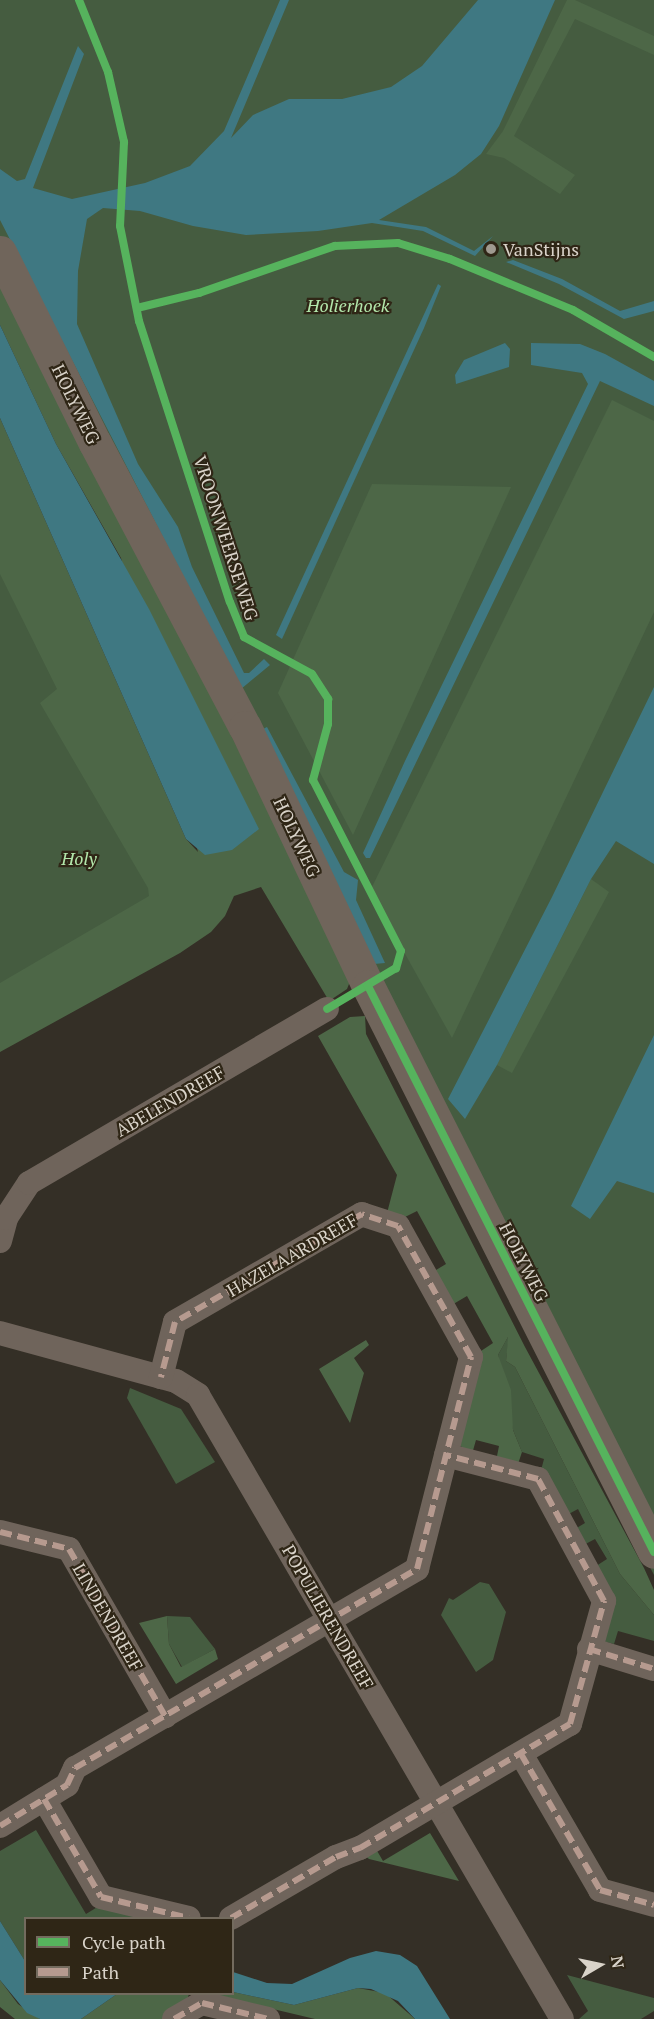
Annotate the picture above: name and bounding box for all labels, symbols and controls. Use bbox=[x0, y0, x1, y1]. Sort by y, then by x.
place label: VanStijns bbox=[503, 238, 579, 260]
marker: VanStijns bbox=[484, 242, 498, 256]
park label: Holierhoek bbox=[307, 294, 389, 316]
street label: HOLYWEG bbox=[47, 361, 105, 447]
street label: VROONWEERSEWEG bbox=[189, 453, 263, 623]
street label: HOLYWEG bbox=[269, 794, 325, 880]
park label: Holy bbox=[61, 847, 97, 869]
street label: ABELENDREEF bbox=[112, 1061, 228, 1141]
street label: HAZELAARDREEF bbox=[223, 1209, 361, 1301]
street label: HOLYWEG bbox=[495, 1219, 553, 1305]
street label: POPULIERENDREEF bbox=[278, 1541, 378, 1693]
street label: LINDENDREEF bbox=[68, 1559, 148, 1675]
legend bbox=[24, 1917, 234, 1995]
text: Cycle path bbox=[82, 1930, 166, 1954]
north arrow bbox=[570, 1935, 630, 1995]
text: N bbox=[606, 1954, 630, 1970]
text: Path bbox=[82, 1960, 119, 1984]

